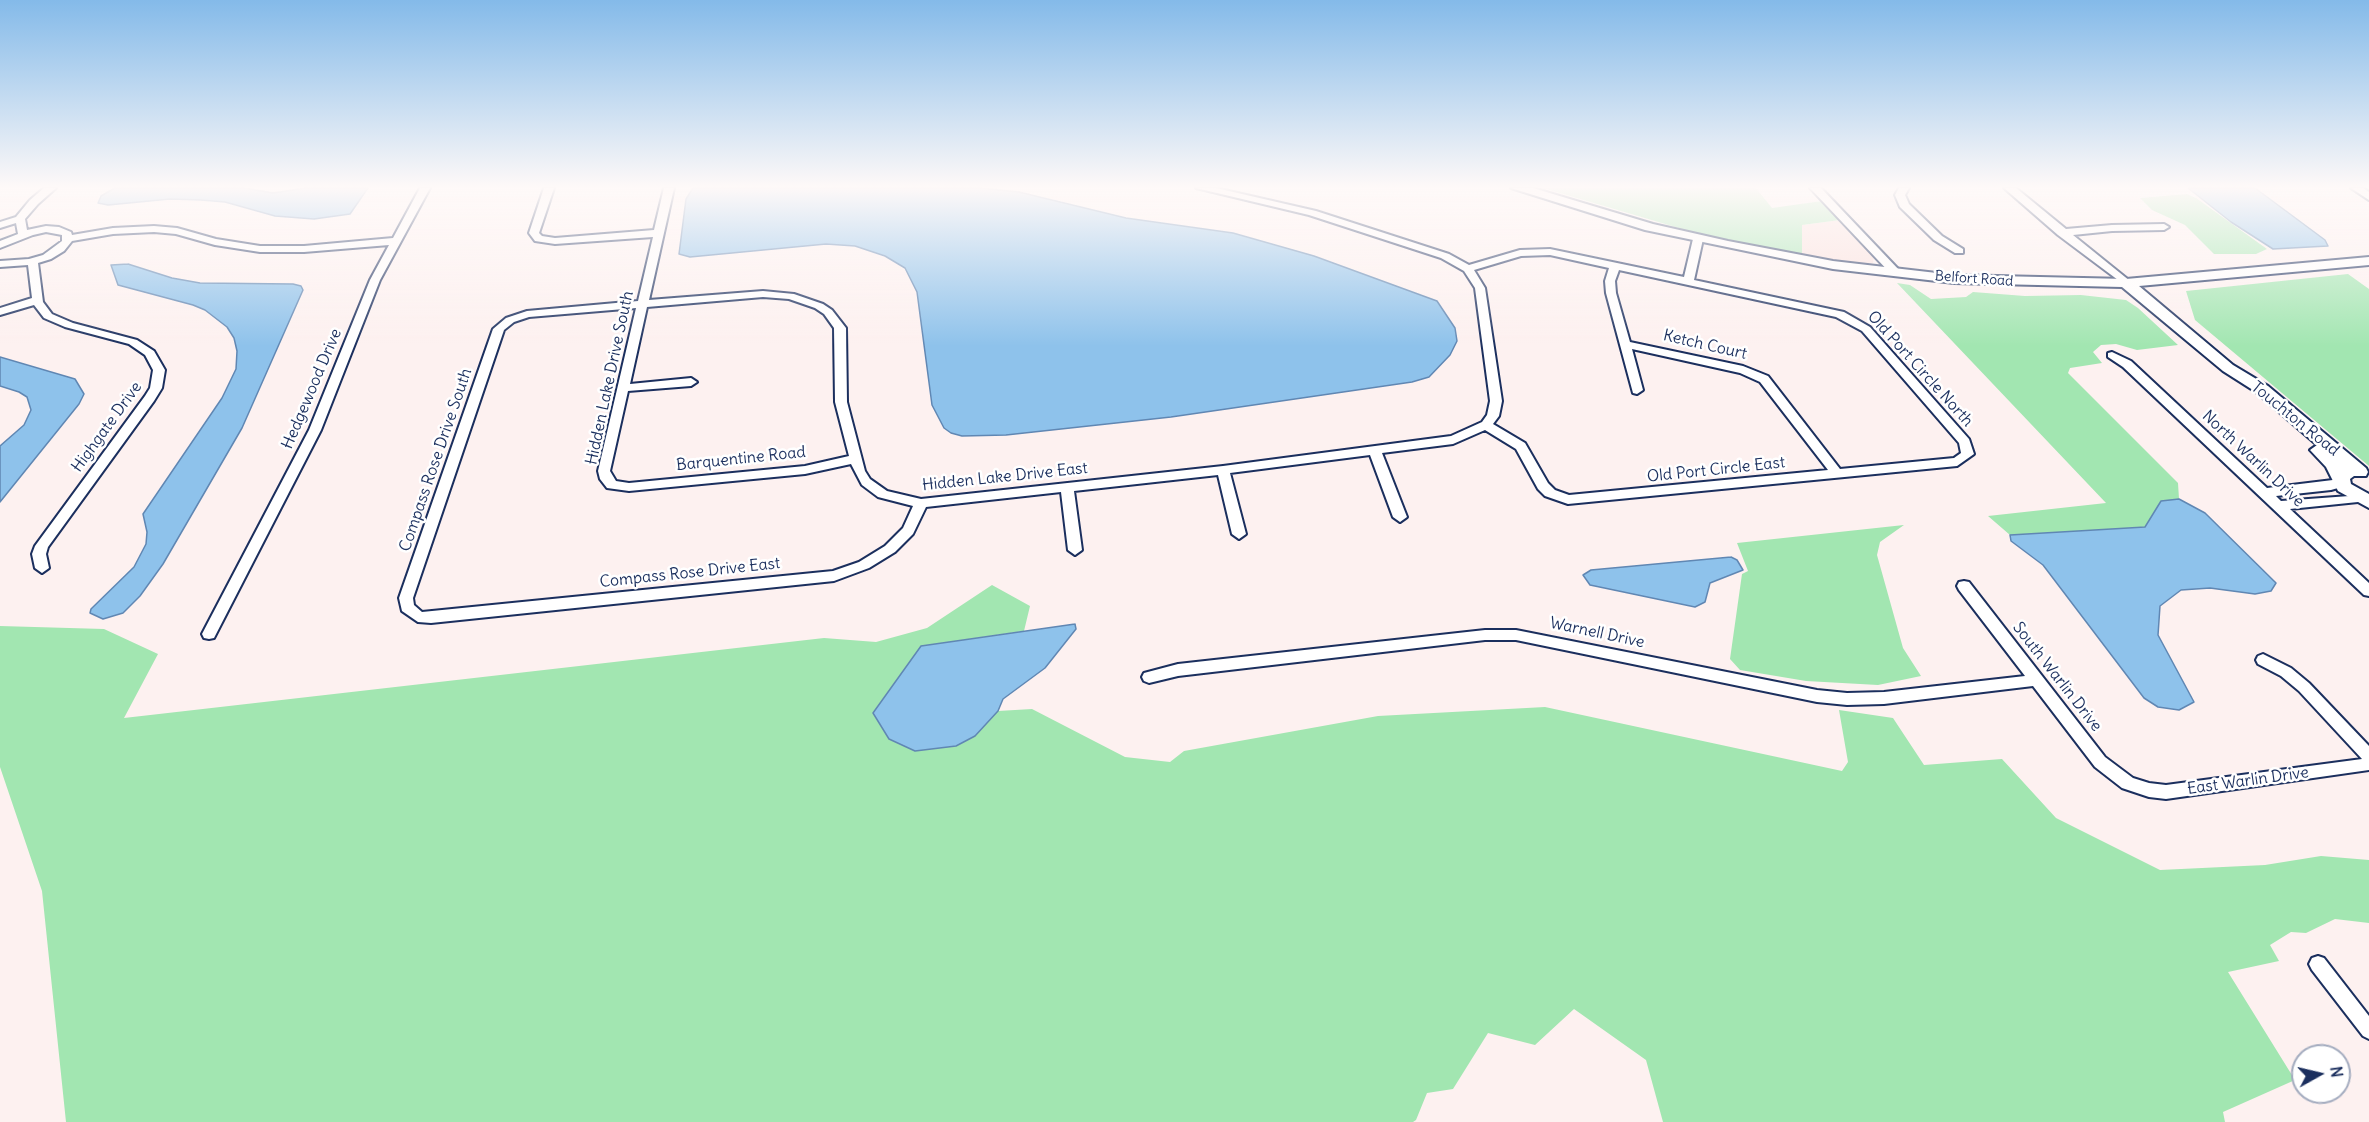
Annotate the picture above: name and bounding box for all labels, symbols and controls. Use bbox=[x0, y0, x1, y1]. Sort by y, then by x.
street label: Belfort Road bbox=[1934, 268, 2014, 290]
street label: Hidden Lake Drive South bbox=[582, 289, 638, 467]
street label: Old Port Circle North bbox=[1863, 307, 1977, 431]
street label: Hedgewood Drive bbox=[278, 326, 346, 452]
street label: Ketch Court bbox=[1661, 326, 1749, 364]
street label: Compass Rose Drive South bbox=[396, 366, 476, 554]
street label: Highgate Drive bbox=[68, 378, 146, 476]
street label: Touchton Road bbox=[2247, 378, 2343, 460]
street label: North Warlin Drive bbox=[2198, 407, 2308, 511]
street label: Barquentine Road bbox=[675, 443, 807, 475]
street label: Old Port Circle East bbox=[1646, 453, 1786, 487]
street label: Hidden Lake Drive East bbox=[921, 459, 1089, 495]
street label: Compass Rose Drive East bbox=[599, 554, 781, 592]
street label: Warnell Drive bbox=[1548, 614, 1646, 652]
street label: South Warlin Drive bbox=[2008, 619, 2106, 735]
street label: East Warlin Drive bbox=[2186, 763, 2310, 799]
north arrow bbox=[2291, 1044, 2351, 1104]
text: N bbox=[2326, 1065, 2348, 1079]

